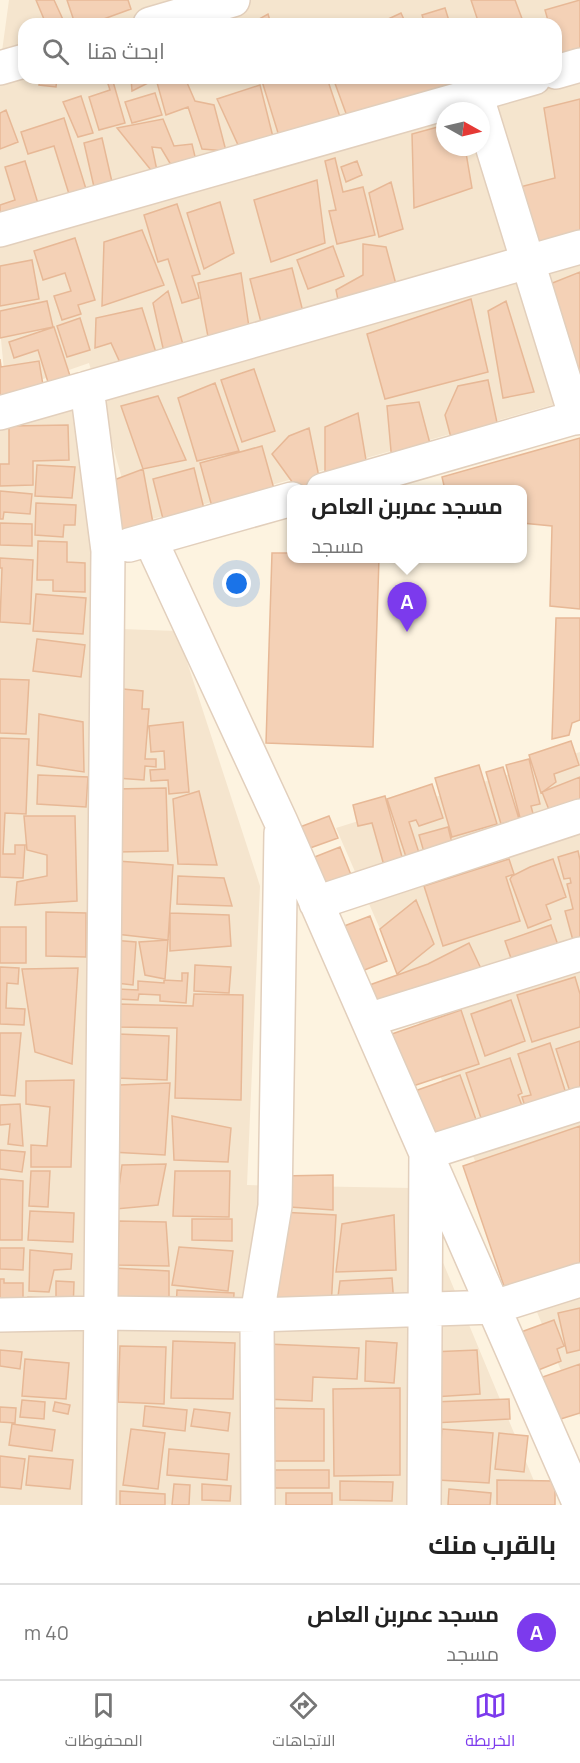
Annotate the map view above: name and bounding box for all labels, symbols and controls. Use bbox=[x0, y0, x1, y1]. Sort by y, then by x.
search box bbox=[18, 18, 562, 84]
icon: search bbox=[39, 35, 72, 68]
text: ابحث هنا bbox=[87, 36, 165, 66]
north arrow bbox=[436, 102, 490, 156]
popup bbox=[287, 485, 527, 563]
text: مسجد عمربن العاص bbox=[311, 491, 503, 521]
text: مسجد bbox=[311, 532, 364, 559]
your location bbox=[222, 569, 251, 598]
pin: A bbox=[388, 582, 426, 632]
text: بالقرب منك bbox=[428, 1526, 556, 1562]
text: مسجد عمربن العاص bbox=[307, 1599, 499, 1629]
text: 40 m bbox=[24, 1619, 69, 1646]
text: A bbox=[530, 1619, 543, 1646]
text: مسجد bbox=[446, 1640, 499, 1667]
tab: المحفوظات bbox=[65, 1689, 143, 1755]
tab: الاتجاهات bbox=[272, 1689, 336, 1755]
tab: الخريطة bbox=[465, 1689, 515, 1755]

